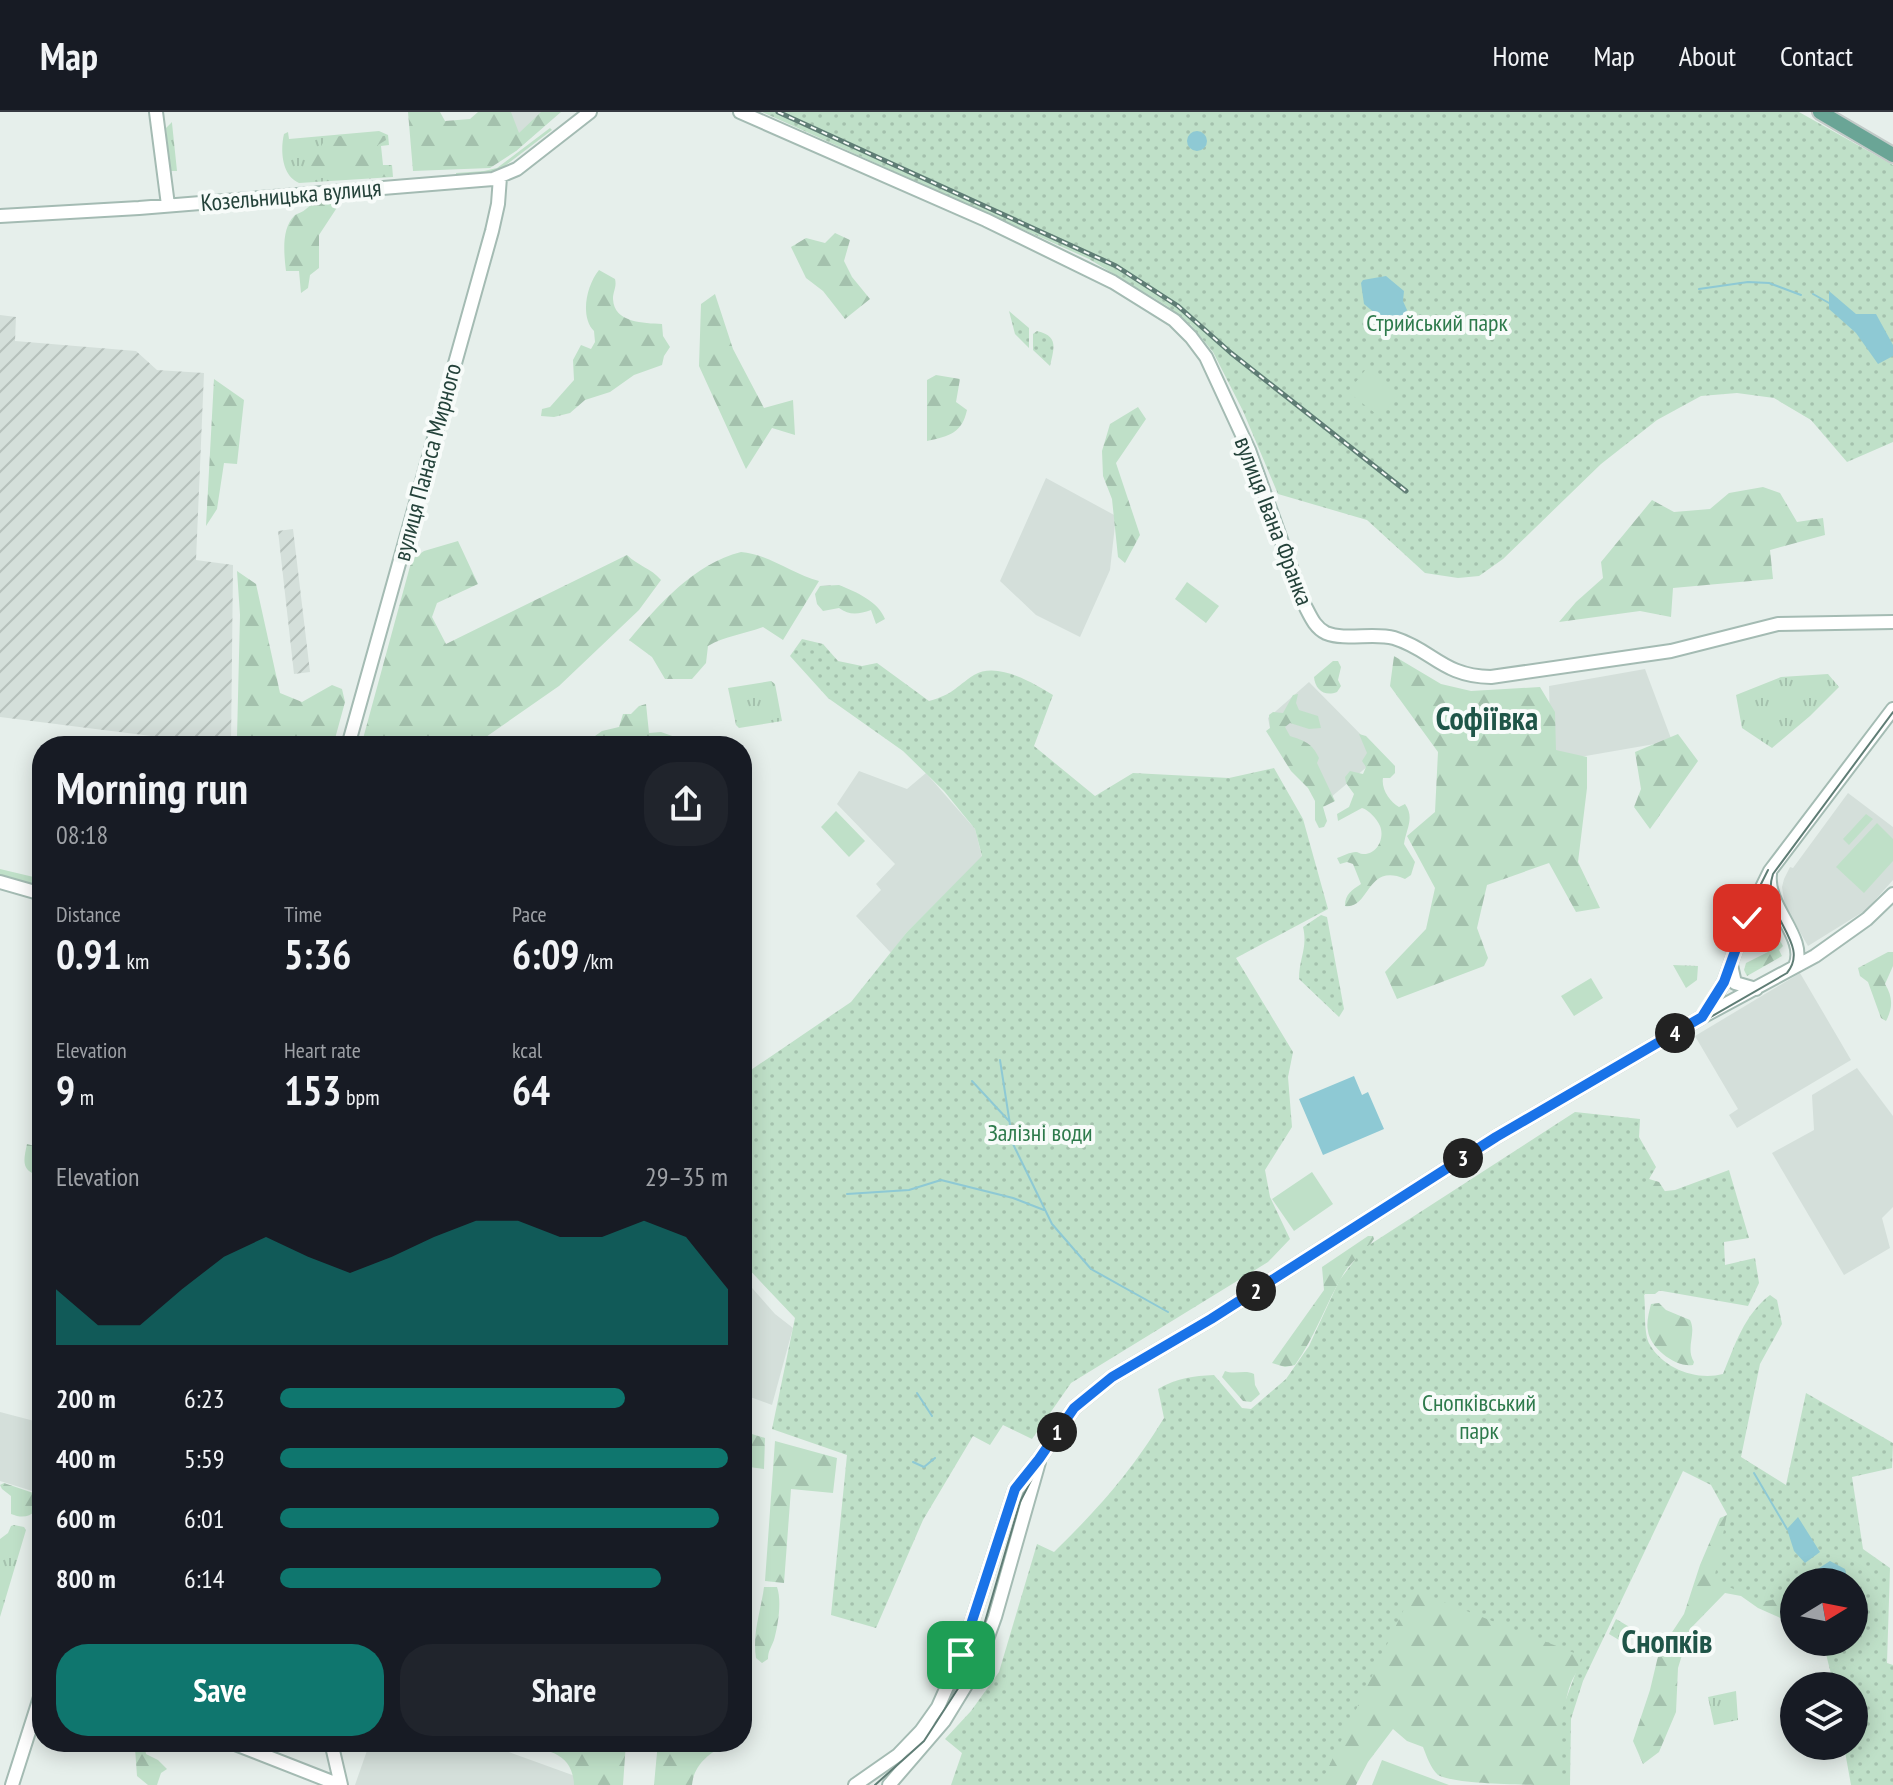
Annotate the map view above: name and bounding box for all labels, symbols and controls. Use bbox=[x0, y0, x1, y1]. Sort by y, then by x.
text: Map bbox=[40, 31, 98, 80]
text: Home bbox=[1493, 37, 1549, 74]
text: Map bbox=[1593, 37, 1635, 74]
text: About bbox=[1679, 37, 1736, 74]
text: Contact bbox=[1780, 37, 1853, 74]
street label: Козельницька вулиця bbox=[200, 172, 382, 218]
park label: Стрийський парк bbox=[1366, 307, 1509, 338]
street label: вулиця Панаса Мирного bbox=[386, 360, 468, 564]
street label: вулиця Івана Франка bbox=[1228, 432, 1320, 610]
district label: Софіївка bbox=[1436, 697, 1538, 739]
text: Morning run bbox=[56, 759, 248, 816]
button: share bbox=[644, 762, 728, 846]
text: 08:18 bbox=[56, 818, 108, 851]
pin bbox=[1713, 884, 1781, 952]
icon: check bbox=[1725, 896, 1769, 940]
text: Distance bbox=[56, 900, 121, 928]
text: Time bbox=[284, 900, 322, 928]
text: Pace bbox=[512, 900, 547, 928]
text: 0.91 bbox=[56, 928, 122, 980]
text: 5:36 bbox=[284, 928, 351, 980]
text: 6:09 bbox=[512, 928, 579, 980]
text: km bbox=[122, 947, 149, 975]
text: /km bbox=[579, 947, 613, 975]
pin: 4 bbox=[1655, 1013, 1695, 1053]
text: 4 bbox=[1670, 1019, 1680, 1047]
text: Elevation bbox=[56, 1036, 127, 1064]
text: Heart rate bbox=[284, 1036, 361, 1064]
text: kcal bbox=[512, 1036, 542, 1064]
text: 9 bbox=[56, 1064, 75, 1116]
text: 153 bbox=[284, 1064, 341, 1116]
text: 64 bbox=[512, 1064, 550, 1116]
text: m bbox=[75, 1083, 94, 1111]
text: bpm bbox=[341, 1083, 379, 1111]
park label: Залізні води bbox=[987, 1117, 1093, 1148]
pin: 3 bbox=[1443, 1138, 1483, 1178]
text: 3 bbox=[1458, 1144, 1468, 1172]
text: Elevation bbox=[56, 1160, 139, 1193]
text: 29–35 m bbox=[645, 1160, 728, 1193]
pin: 2 bbox=[1236, 1271, 1276, 1311]
text: 2 bbox=[1251, 1277, 1261, 1305]
text: 200 m bbox=[56, 1382, 116, 1415]
text: 6:23 bbox=[184, 1382, 224, 1415]
park label: Снопківський парк bbox=[1422, 1387, 1536, 1446]
pin: 1 bbox=[1037, 1412, 1077, 1452]
text: 1 bbox=[1052, 1418, 1062, 1446]
text: 400 m bbox=[56, 1442, 116, 1475]
text: 5:59 bbox=[184, 1442, 224, 1475]
text: 600 m bbox=[56, 1502, 116, 1535]
text: 6:01 bbox=[184, 1502, 224, 1535]
text: 800 m bbox=[56, 1562, 116, 1595]
text: 6:14 bbox=[184, 1562, 224, 1595]
north arrow bbox=[1780, 1568, 1868, 1656]
map controls bbox=[1780, 1568, 1868, 1760]
district label: Снопків bbox=[1622, 1620, 1712, 1662]
pin bbox=[927, 1621, 995, 1689]
icon: arrive bbox=[939, 1633, 983, 1677]
button: Save bbox=[56, 1644, 384, 1736]
button: Share bbox=[400, 1644, 728, 1736]
button: layers bbox=[1780, 1672, 1868, 1760]

